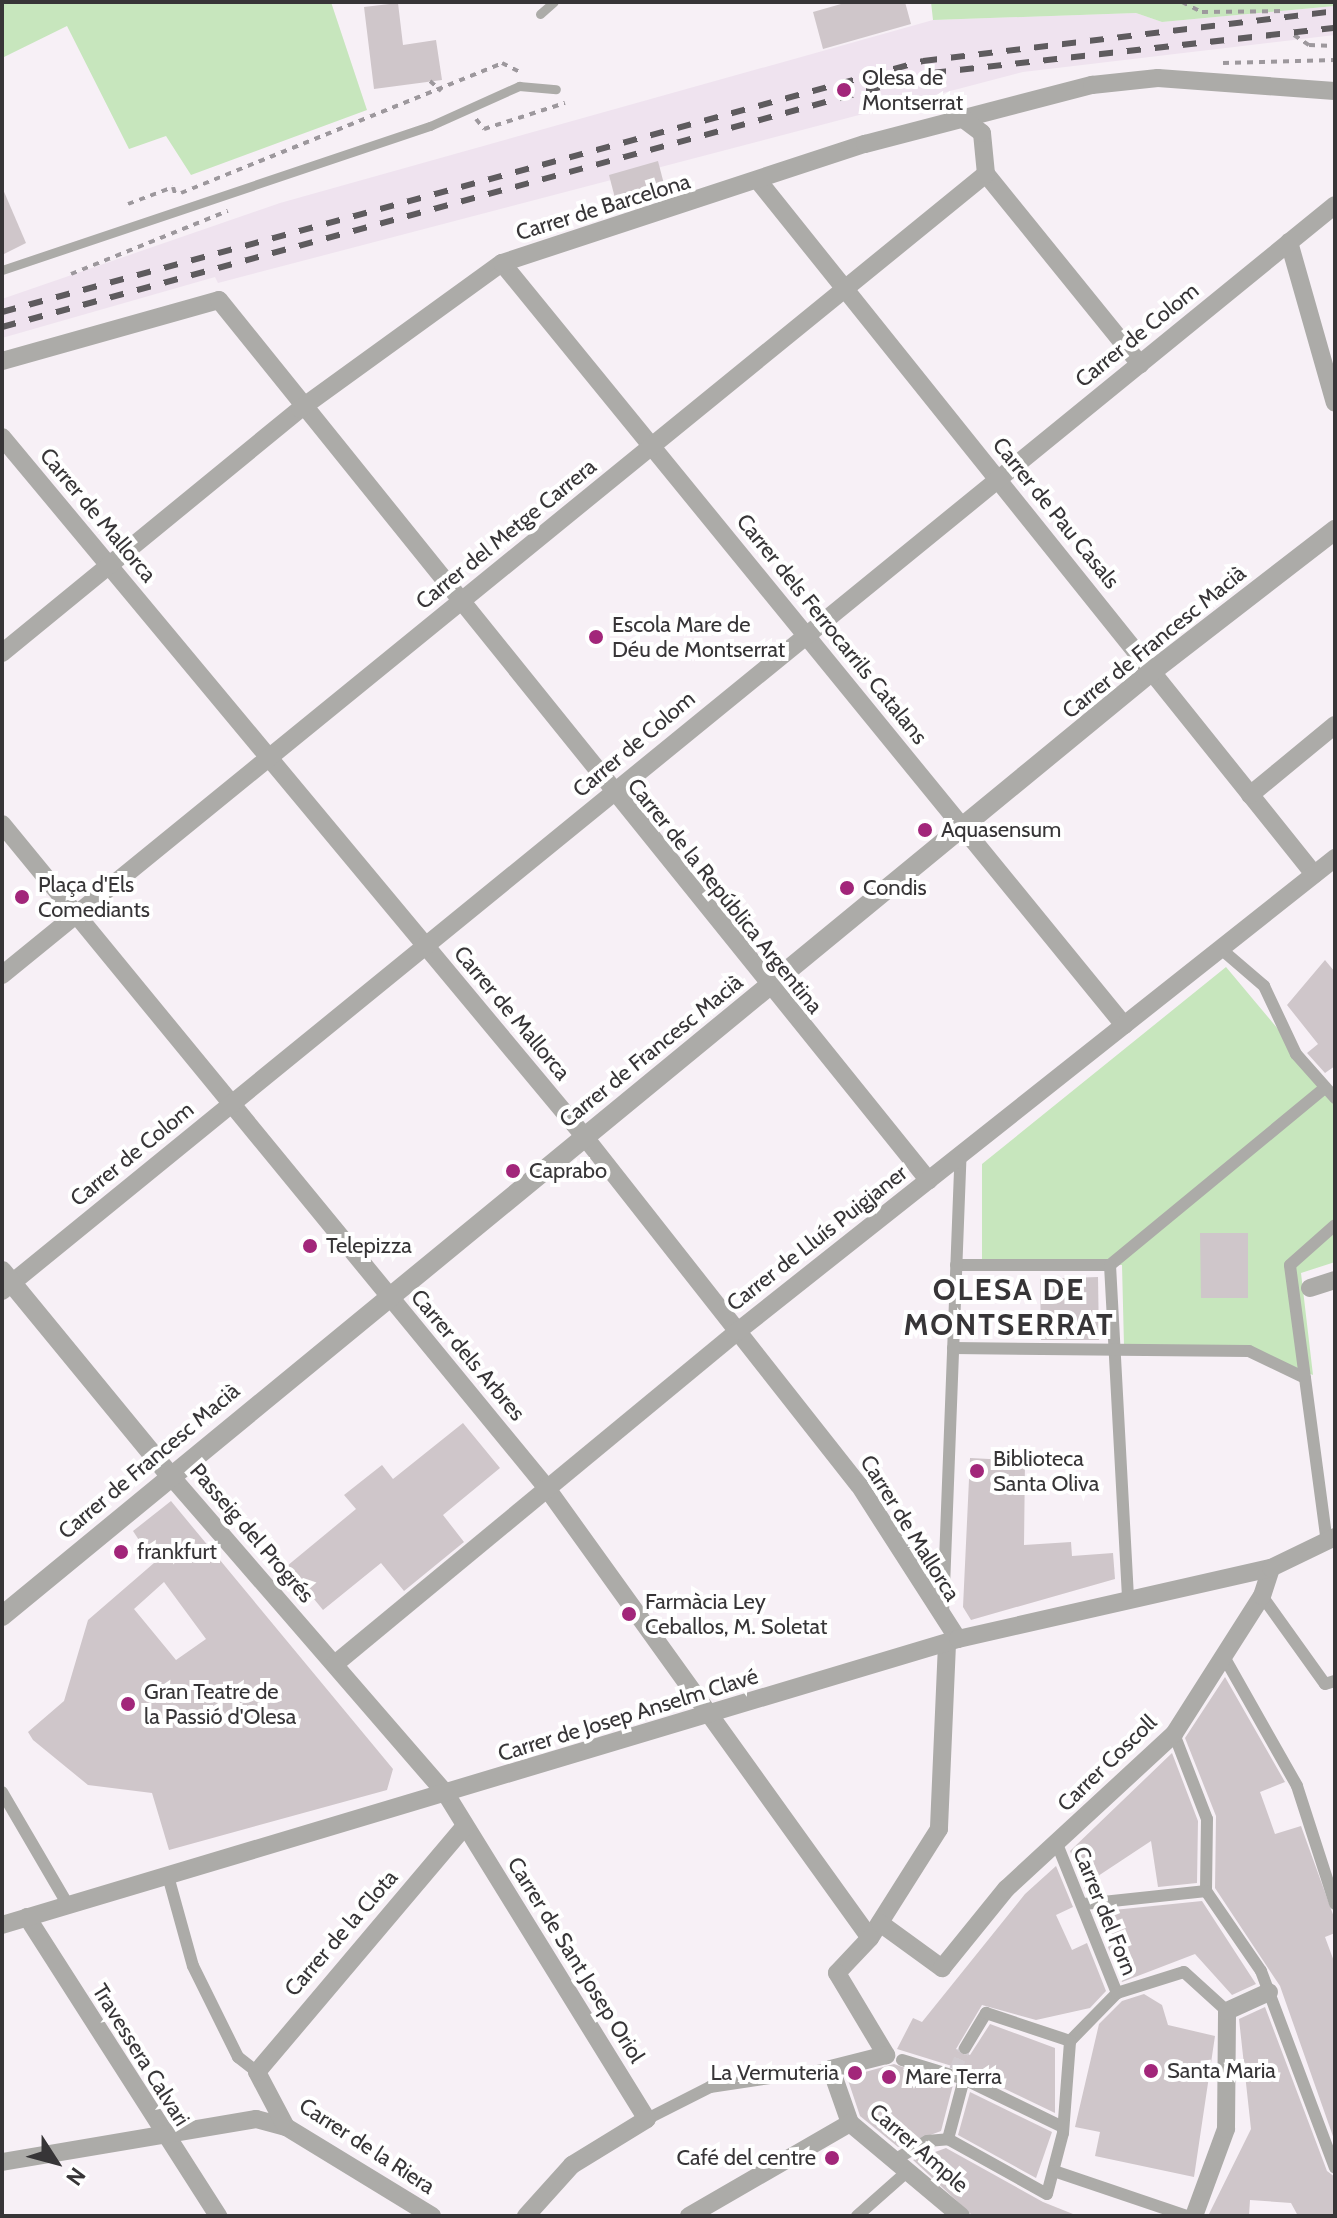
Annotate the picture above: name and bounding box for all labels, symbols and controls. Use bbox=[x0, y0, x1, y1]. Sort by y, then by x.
place label: Olesa de Montserrat bbox=[862, 64, 963, 116]
marker: Olesa de Montserrat bbox=[833, 79, 855, 101]
street label: Carrer de Barcelona bbox=[513, 168, 693, 246]
street label: Carrer de Colom bbox=[1070, 277, 1204, 393]
street label: Carrer de Pau Casals bbox=[987, 432, 1125, 594]
street label: Carrer de Mallorca bbox=[34, 442, 162, 588]
street label: Carrer del Metge Carrera bbox=[411, 453, 601, 615]
street label: Carrer dels Ferrocarrils Catalans bbox=[731, 509, 933, 749]
street label: Carrer de Francesc Macià bbox=[1057, 560, 1251, 724]
place label: Escola Mare de Déu de Montserrat bbox=[612, 611, 785, 662]
marker: Escola Mare de Déu de Montserrat bbox=[587, 628, 605, 646]
street label: Carrer de Colom bbox=[568, 685, 700, 803]
street label: Carrer de la República Argentina bbox=[622, 773, 828, 1019]
place label: Aquasensum bbox=[941, 817, 1061, 843]
marker: Aquasensum bbox=[916, 821, 934, 839]
place label: Plaça d'Els Comediants bbox=[38, 871, 150, 922]
place label: Condis bbox=[863, 875, 927, 901]
marker: Condis bbox=[838, 879, 856, 897]
marker: Plaça d'Els Comediants bbox=[13, 888, 31, 906]
street label: Carrer de Mallorca bbox=[448, 940, 576, 1086]
street label: Carrer de Francesc Macià bbox=[554, 969, 748, 1133]
street label: Carrer de Colom bbox=[65, 1096, 199, 1212]
place label: Caprabo bbox=[529, 1158, 607, 1184]
street label: Carrer de Lluís Puigjaner bbox=[722, 1159, 912, 1317]
marker: Caprabo bbox=[504, 1162, 522, 1180]
place label: Telepizza bbox=[326, 1233, 412, 1259]
marker: Telepizza bbox=[301, 1237, 319, 1255]
district label: OLESA DE MONTSERRAT bbox=[903, 1272, 1115, 1342]
street label: Carrer dels Arbres bbox=[405, 1284, 531, 1426]
street label: Carrer de Francesc Macià bbox=[53, 1378, 245, 1544]
place label: Biblioteca Santa Oliva bbox=[993, 1445, 1099, 1496]
street label: Carrer de Mallorca bbox=[855, 1450, 965, 1606]
street label: Passeig del Progrés bbox=[184, 1458, 320, 1608]
marker: Biblioteca Santa Oliva bbox=[968, 1462, 986, 1480]
place label: frankfurt bbox=[137, 1539, 217, 1565]
marker: frankfurt bbox=[112, 1543, 130, 1561]
place label: Farmàcia Ley Ceballos, M. Soletat bbox=[645, 1588, 827, 1640]
marker: Farmàcia Ley Ceballos, M. Soletat bbox=[620, 1605, 638, 1623]
street label: Carrer de Josep Anselm Clavé bbox=[495, 1663, 761, 1767]
place label: Gran Teatre de la Passió d'Olesa bbox=[144, 1678, 296, 1730]
marker: Gran Teatre de la Passió d'Olesa bbox=[119, 1695, 137, 1713]
street label: Carrer Coscoll bbox=[1052, 1709, 1162, 1817]
street label: Carrer del Forn bbox=[1067, 1843, 1143, 1979]
street label: Carrer de Sant Josep Oriol bbox=[502, 1852, 650, 2068]
street label: Carrer de la Clota bbox=[279, 1865, 403, 2001]
street label: Travessera Calvari bbox=[87, 1979, 195, 2131]
place label: Santa Maria bbox=[1167, 2058, 1276, 2084]
place label: La Vermuteria bbox=[711, 2060, 839, 2086]
marker: Santa Maria bbox=[1142, 2062, 1160, 2080]
marker: La Vermuteria bbox=[846, 2064, 864, 2082]
place label: Mare Terra bbox=[905, 2064, 1002, 2090]
marker: Mare Terra bbox=[880, 2068, 898, 2086]
street label: Carrer de la Riera bbox=[294, 2092, 440, 2200]
street label: Carrer Ample bbox=[864, 2098, 974, 2198]
north arrow bbox=[16, 2122, 96, 2202]
place label: Café del centre bbox=[677, 2145, 816, 2171]
marker: Café del centre bbox=[823, 2149, 841, 2167]
text: N bbox=[60, 2162, 91, 2191]

